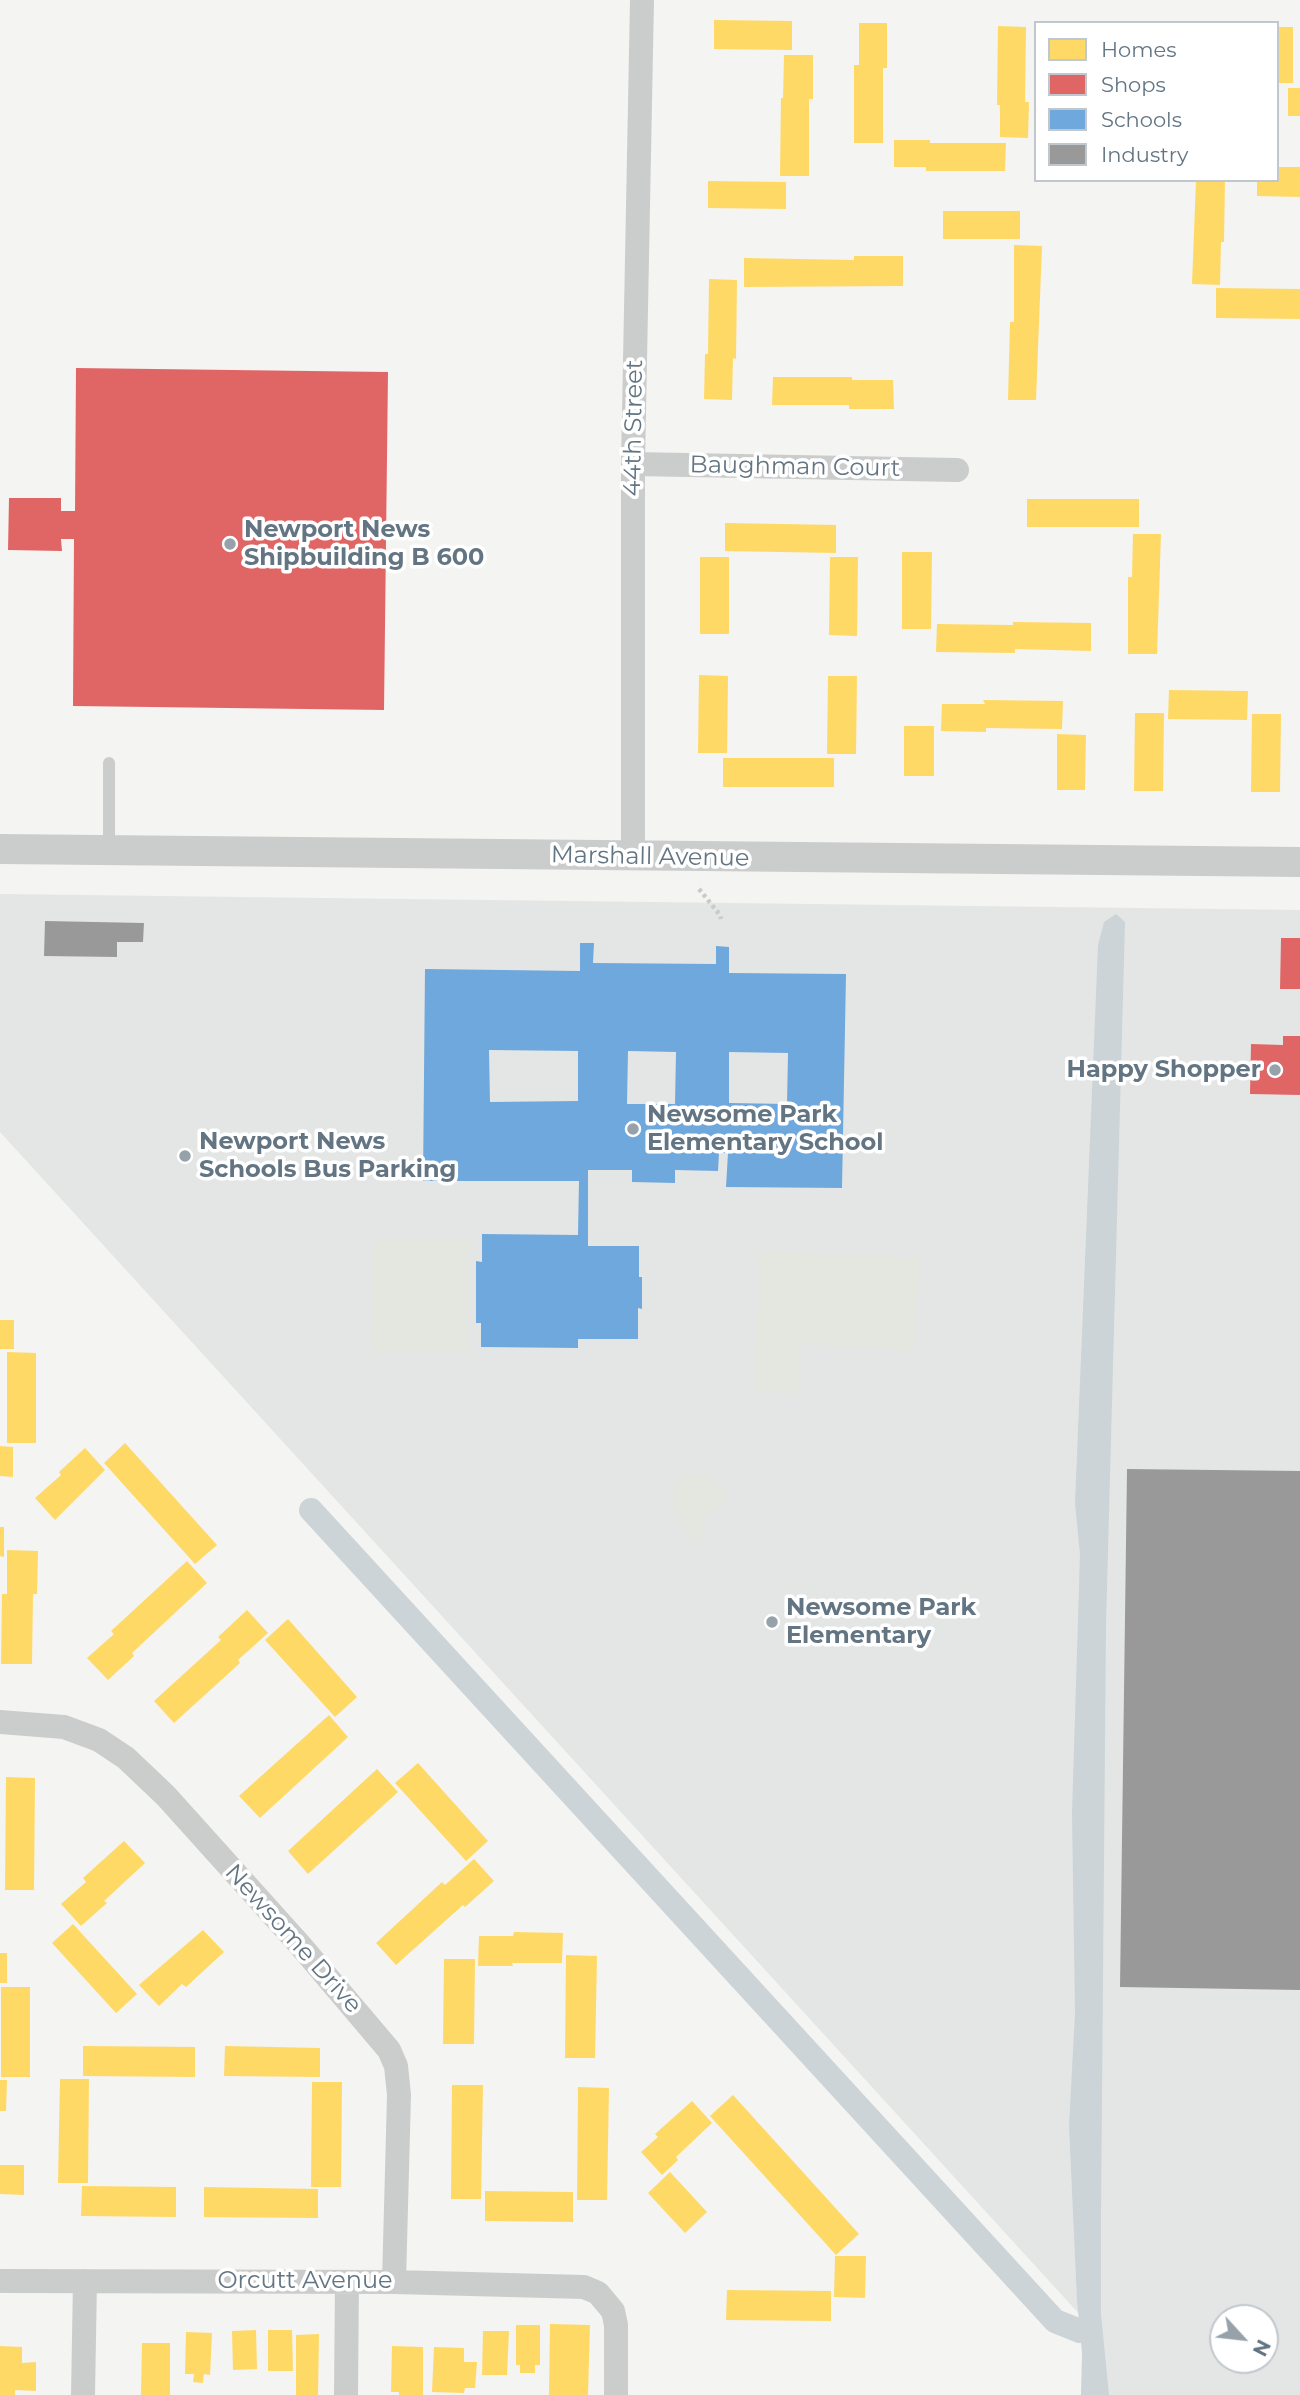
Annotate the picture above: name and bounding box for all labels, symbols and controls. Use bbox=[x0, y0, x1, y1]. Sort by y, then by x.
legend bbox=[1034, 21, 1279, 182]
text: Homes bbox=[1101, 37, 1176, 62]
text: Shops bbox=[1101, 72, 1166, 97]
text: Schools bbox=[1101, 107, 1182, 132]
text: Industry bbox=[1101, 142, 1188, 167]
street label: 44th Street bbox=[618, 359, 650, 497]
street label: Baughman Court bbox=[689, 451, 901, 483]
place label: Newport News Shipbuilding B 600 bbox=[244, 516, 484, 572]
marker: Newport News Shipbuilding B 600 bbox=[222, 536, 238, 552]
street label: Marshall Avenue bbox=[551, 841, 749, 873]
place label: Happy Shopper bbox=[1067, 1056, 1261, 1084]
marker: Happy Shopper bbox=[1267, 1062, 1283, 1078]
place label: Newsome Park Elementary School bbox=[647, 1101, 884, 1157]
marker: Newsome Park Elementary School bbox=[625, 1121, 641, 1137]
place label: Newport News Schools Bus Parking bbox=[199, 1128, 456, 1184]
marker: Newport News Schools Bus Parking bbox=[177, 1148, 193, 1164]
place label: Newsome Park Elementary bbox=[786, 1594, 976, 1650]
marker: Newsome Park Elementary bbox=[764, 1614, 780, 1630]
street label: Newsome Drive bbox=[219, 1859, 367, 2019]
street label: Orcutt Avenue bbox=[217, 2267, 393, 2295]
north arrow bbox=[1209, 2304, 1279, 2374]
text: N bbox=[1248, 2336, 1275, 2360]

